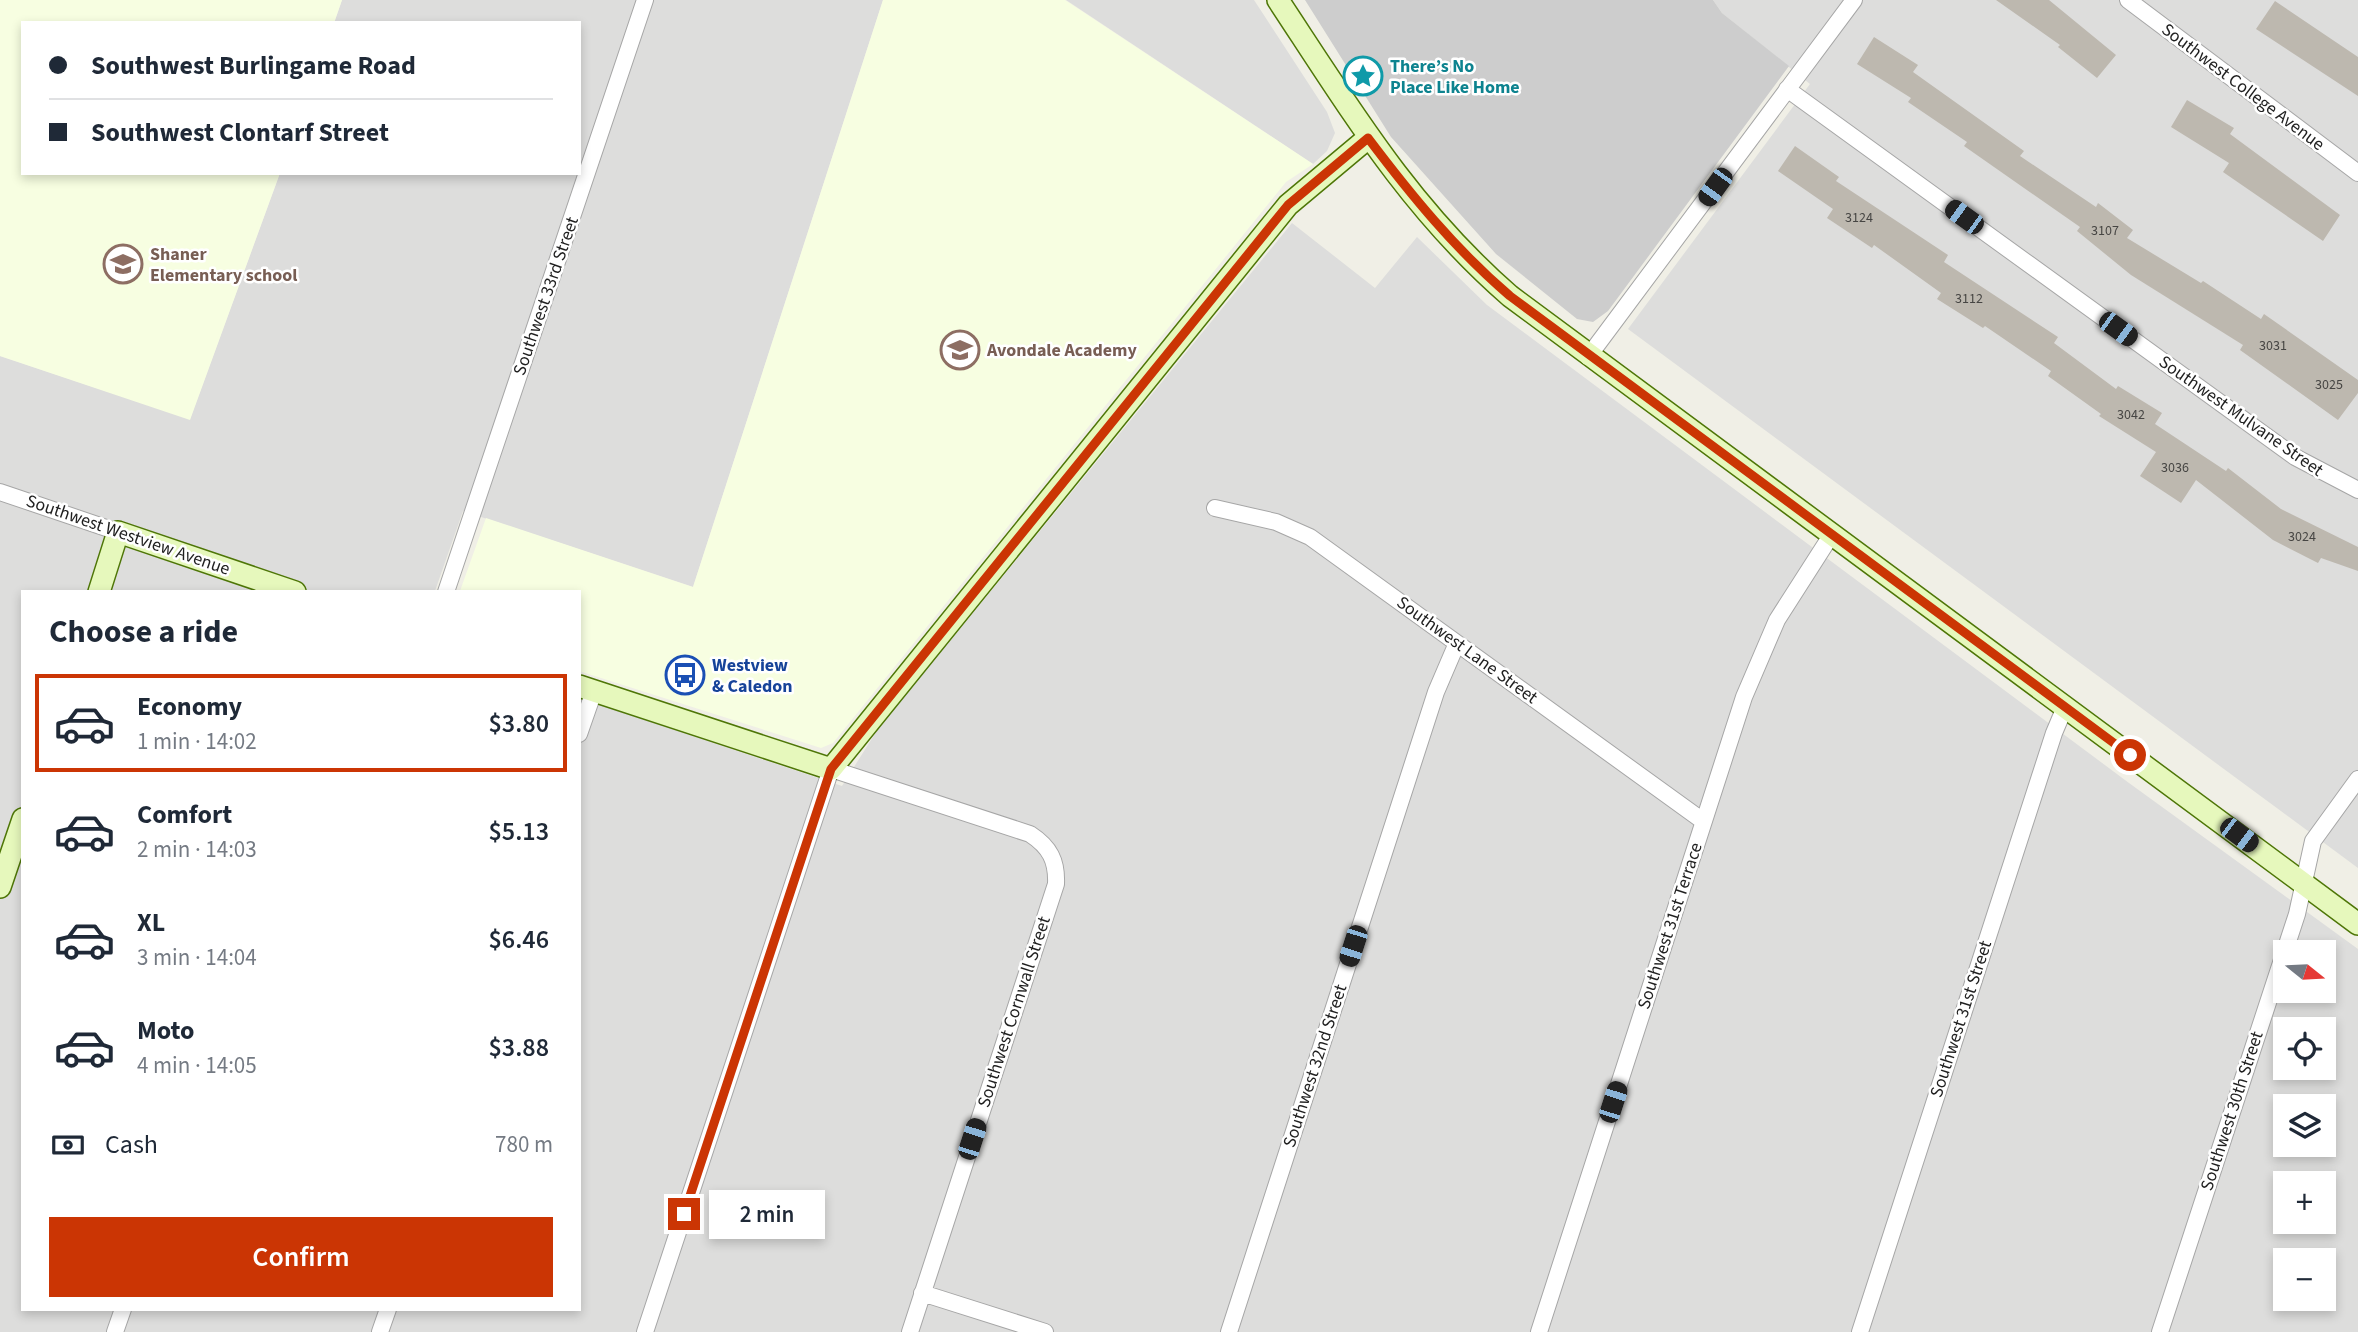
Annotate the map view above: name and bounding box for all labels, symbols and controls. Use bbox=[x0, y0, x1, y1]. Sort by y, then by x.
street label: Southwest College Avenue bbox=[2156, 17, 2330, 157]
text: Southwest Burlingame Road bbox=[91, 47, 416, 84]
place label: There’s No Place Like Home bbox=[1390, 54, 1520, 100]
place icon: There’s No Place Like Home bbox=[1342, 55, 1384, 97]
text: Southwest Clontarf Street bbox=[91, 114, 389, 151]
car bbox=[1695, 164, 1736, 210]
car bbox=[1941, 196, 1988, 238]
house number: 3124 bbox=[1845, 208, 1873, 228]
street label: Southwest 33rd Street bbox=[507, 213, 585, 379]
house number: 3107 bbox=[2091, 221, 2119, 241]
place label: Shaner Elementary school bbox=[150, 242, 297, 288]
school or university icon: Shaner Elementary school bbox=[102, 243, 144, 285]
house number: 3112 bbox=[1955, 289, 1983, 309]
car bbox=[2095, 308, 2142, 350]
school or university icon: Avondale Academy bbox=[939, 329, 981, 371]
house number: 3031 bbox=[2259, 336, 2287, 356]
place label: Avondale Academy bbox=[986, 338, 1138, 363]
street label: Southwest Mulvane Street bbox=[2154, 350, 2328, 482]
house number: 3025 bbox=[2315, 375, 2343, 395]
house number: 3042 bbox=[2117, 405, 2145, 425]
house number: 3036 bbox=[2161, 458, 2189, 478]
street label: Southwest Westview Avenue bbox=[23, 488, 233, 582]
house number: 3024 bbox=[2288, 527, 2316, 547]
street label: Southwest Lane Street bbox=[1391, 590, 1543, 710]
text: Choose a ride bbox=[49, 609, 238, 655]
place label: Westview & Caledon bbox=[712, 653, 793, 699]
bus stop icon: Westview & Caledon bbox=[664, 654, 706, 696]
text: Economy bbox=[137, 688, 242, 725]
icon: car bbox=[53, 692, 116, 755]
text: $3.80 bbox=[488, 705, 549, 742]
text: 1 min · 14:02 bbox=[137, 725, 257, 758]
route start bbox=[2114, 739, 2146, 771]
text: Comfort bbox=[137, 796, 232, 833]
icon: car bbox=[53, 800, 116, 863]
text: $5.13 bbox=[488, 813, 549, 850]
car bbox=[2216, 814, 2263, 856]
text: 2 min · 14:03 bbox=[137, 833, 257, 866]
street label: Southwest 31st Terrace bbox=[1631, 839, 1709, 1012]
text: XL bbox=[137, 904, 165, 941]
icon: car bbox=[53, 908, 116, 971]
street label: Southwest Cornwall Street bbox=[971, 913, 1057, 1111]
text: $6.46 bbox=[488, 921, 549, 958]
car bbox=[1337, 923, 1370, 969]
street label: Southwest 31st Street bbox=[1924, 937, 1998, 1101]
north arrow bbox=[2273, 940, 2336, 1003]
map controls bbox=[2273, 940, 2336, 1311]
text: 3 min · 14:04 bbox=[137, 941, 257, 974]
street label: Southwest 32nd Street bbox=[1277, 981, 1353, 1151]
text: Moto bbox=[137, 1012, 194, 1049]
icon: car bbox=[53, 1016, 116, 1079]
button: locate bbox=[2273, 1017, 2336, 1080]
street label: Southwest 30th Street bbox=[2194, 1028, 2270, 1194]
text: $3.88 bbox=[488, 1029, 549, 1066]
text: 4 min · 14:05 bbox=[137, 1049, 257, 1082]
car bbox=[1597, 1079, 1630, 1125]
button: layers bbox=[2273, 1094, 2336, 1157]
car bbox=[956, 1116, 989, 1162]
icon: cash bbox=[49, 1126, 87, 1164]
text: Cash bbox=[105, 1126, 158, 1163]
text: 780 m bbox=[495, 1128, 553, 1161]
button: + bbox=[2273, 1171, 2336, 1234]
callout: 2 min bbox=[708, 1190, 824, 1238]
route end bbox=[668, 1198, 700, 1230]
text: 2 min bbox=[740, 1198, 794, 1231]
button: Confirm bbox=[49, 1217, 553, 1297]
button: − bbox=[2273, 1248, 2336, 1311]

